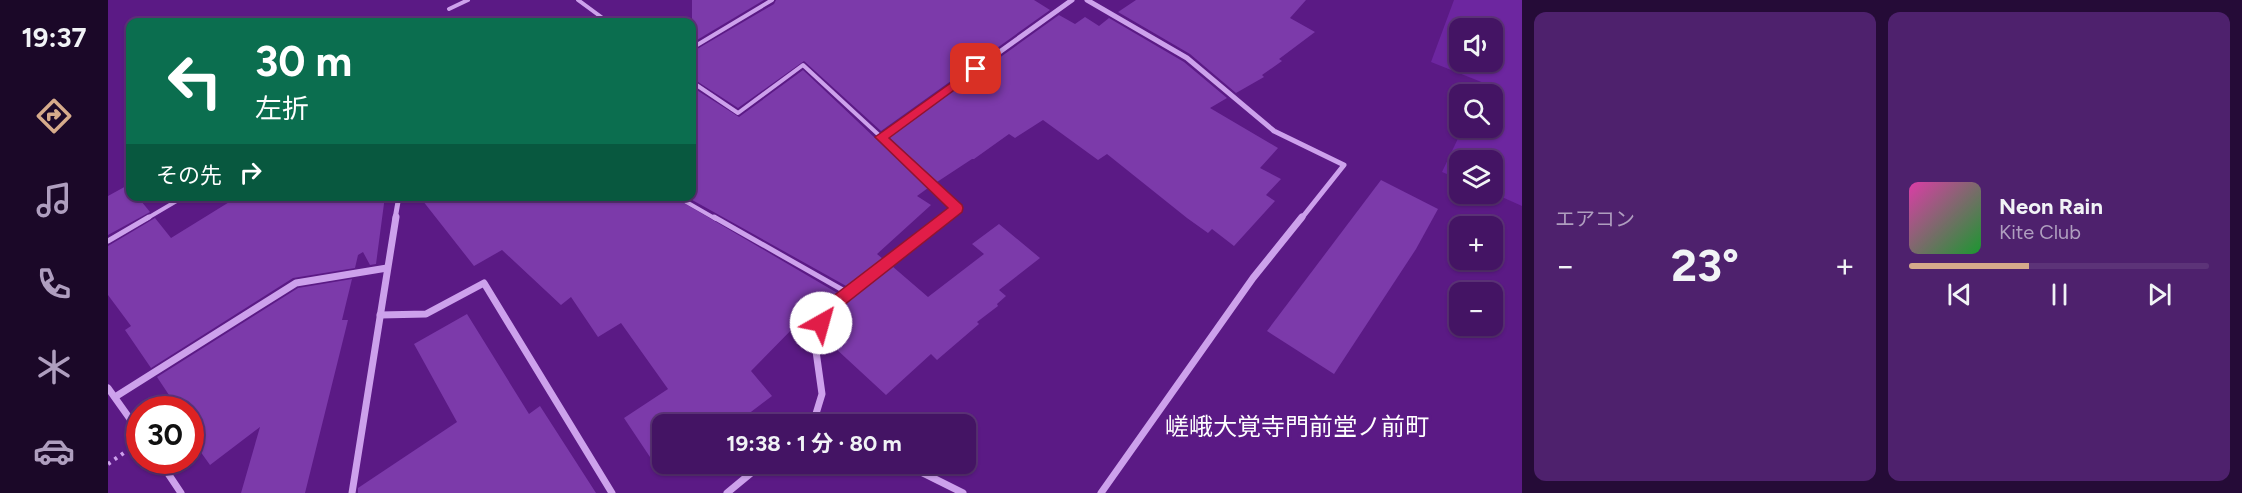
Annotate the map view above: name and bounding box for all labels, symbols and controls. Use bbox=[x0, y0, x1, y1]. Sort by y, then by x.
map controls bbox=[1449, 18, 1503, 336]
button: sound bbox=[1449, 18, 1503, 72]
text: 19:37 bbox=[21, 21, 87, 54]
text: 30 m bbox=[255, 36, 352, 87]
icon: left bbox=[156, 42, 234, 120]
pin bbox=[950, 43, 1001, 94]
icon: arrive bbox=[959, 52, 992, 85]
button: search bbox=[1449, 84, 1503, 138]
text: 左折 bbox=[255, 92, 309, 125]
icon: directions bbox=[33, 95, 75, 137]
button: layers bbox=[1449, 150, 1503, 204]
icon: right bbox=[234, 156, 267, 189]
text: その先 bbox=[156, 162, 222, 189]
icon: music bbox=[33, 179, 75, 221]
text: Neon Rain bbox=[1999, 193, 2103, 220]
text: エアコン bbox=[1555, 207, 1635, 231]
button: + bbox=[1449, 216, 1503, 270]
text: Kite Club bbox=[1999, 220, 2081, 244]
text: 23° bbox=[1671, 238, 1739, 292]
text: − bbox=[1555, 246, 1576, 285]
text: + bbox=[1834, 246, 1855, 285]
icon: phone bbox=[33, 263, 75, 305]
icon: previous bbox=[1943, 278, 1976, 311]
icon: pause bbox=[2043, 278, 2076, 311]
icon: next bbox=[2143, 278, 2176, 311]
button: − bbox=[1449, 282, 1503, 336]
position arrow bbox=[789, 291, 853, 355]
icon: climate bbox=[33, 346, 75, 388]
speed limit sign: 30 bbox=[126, 396, 204, 474]
district label: 嵯峨大覚寺門前堂ノ前町 bbox=[1165, 412, 1429, 441]
icon: car bbox=[33, 430, 75, 472]
text: 19:38 · 1 分 · 80 m bbox=[726, 430, 902, 457]

